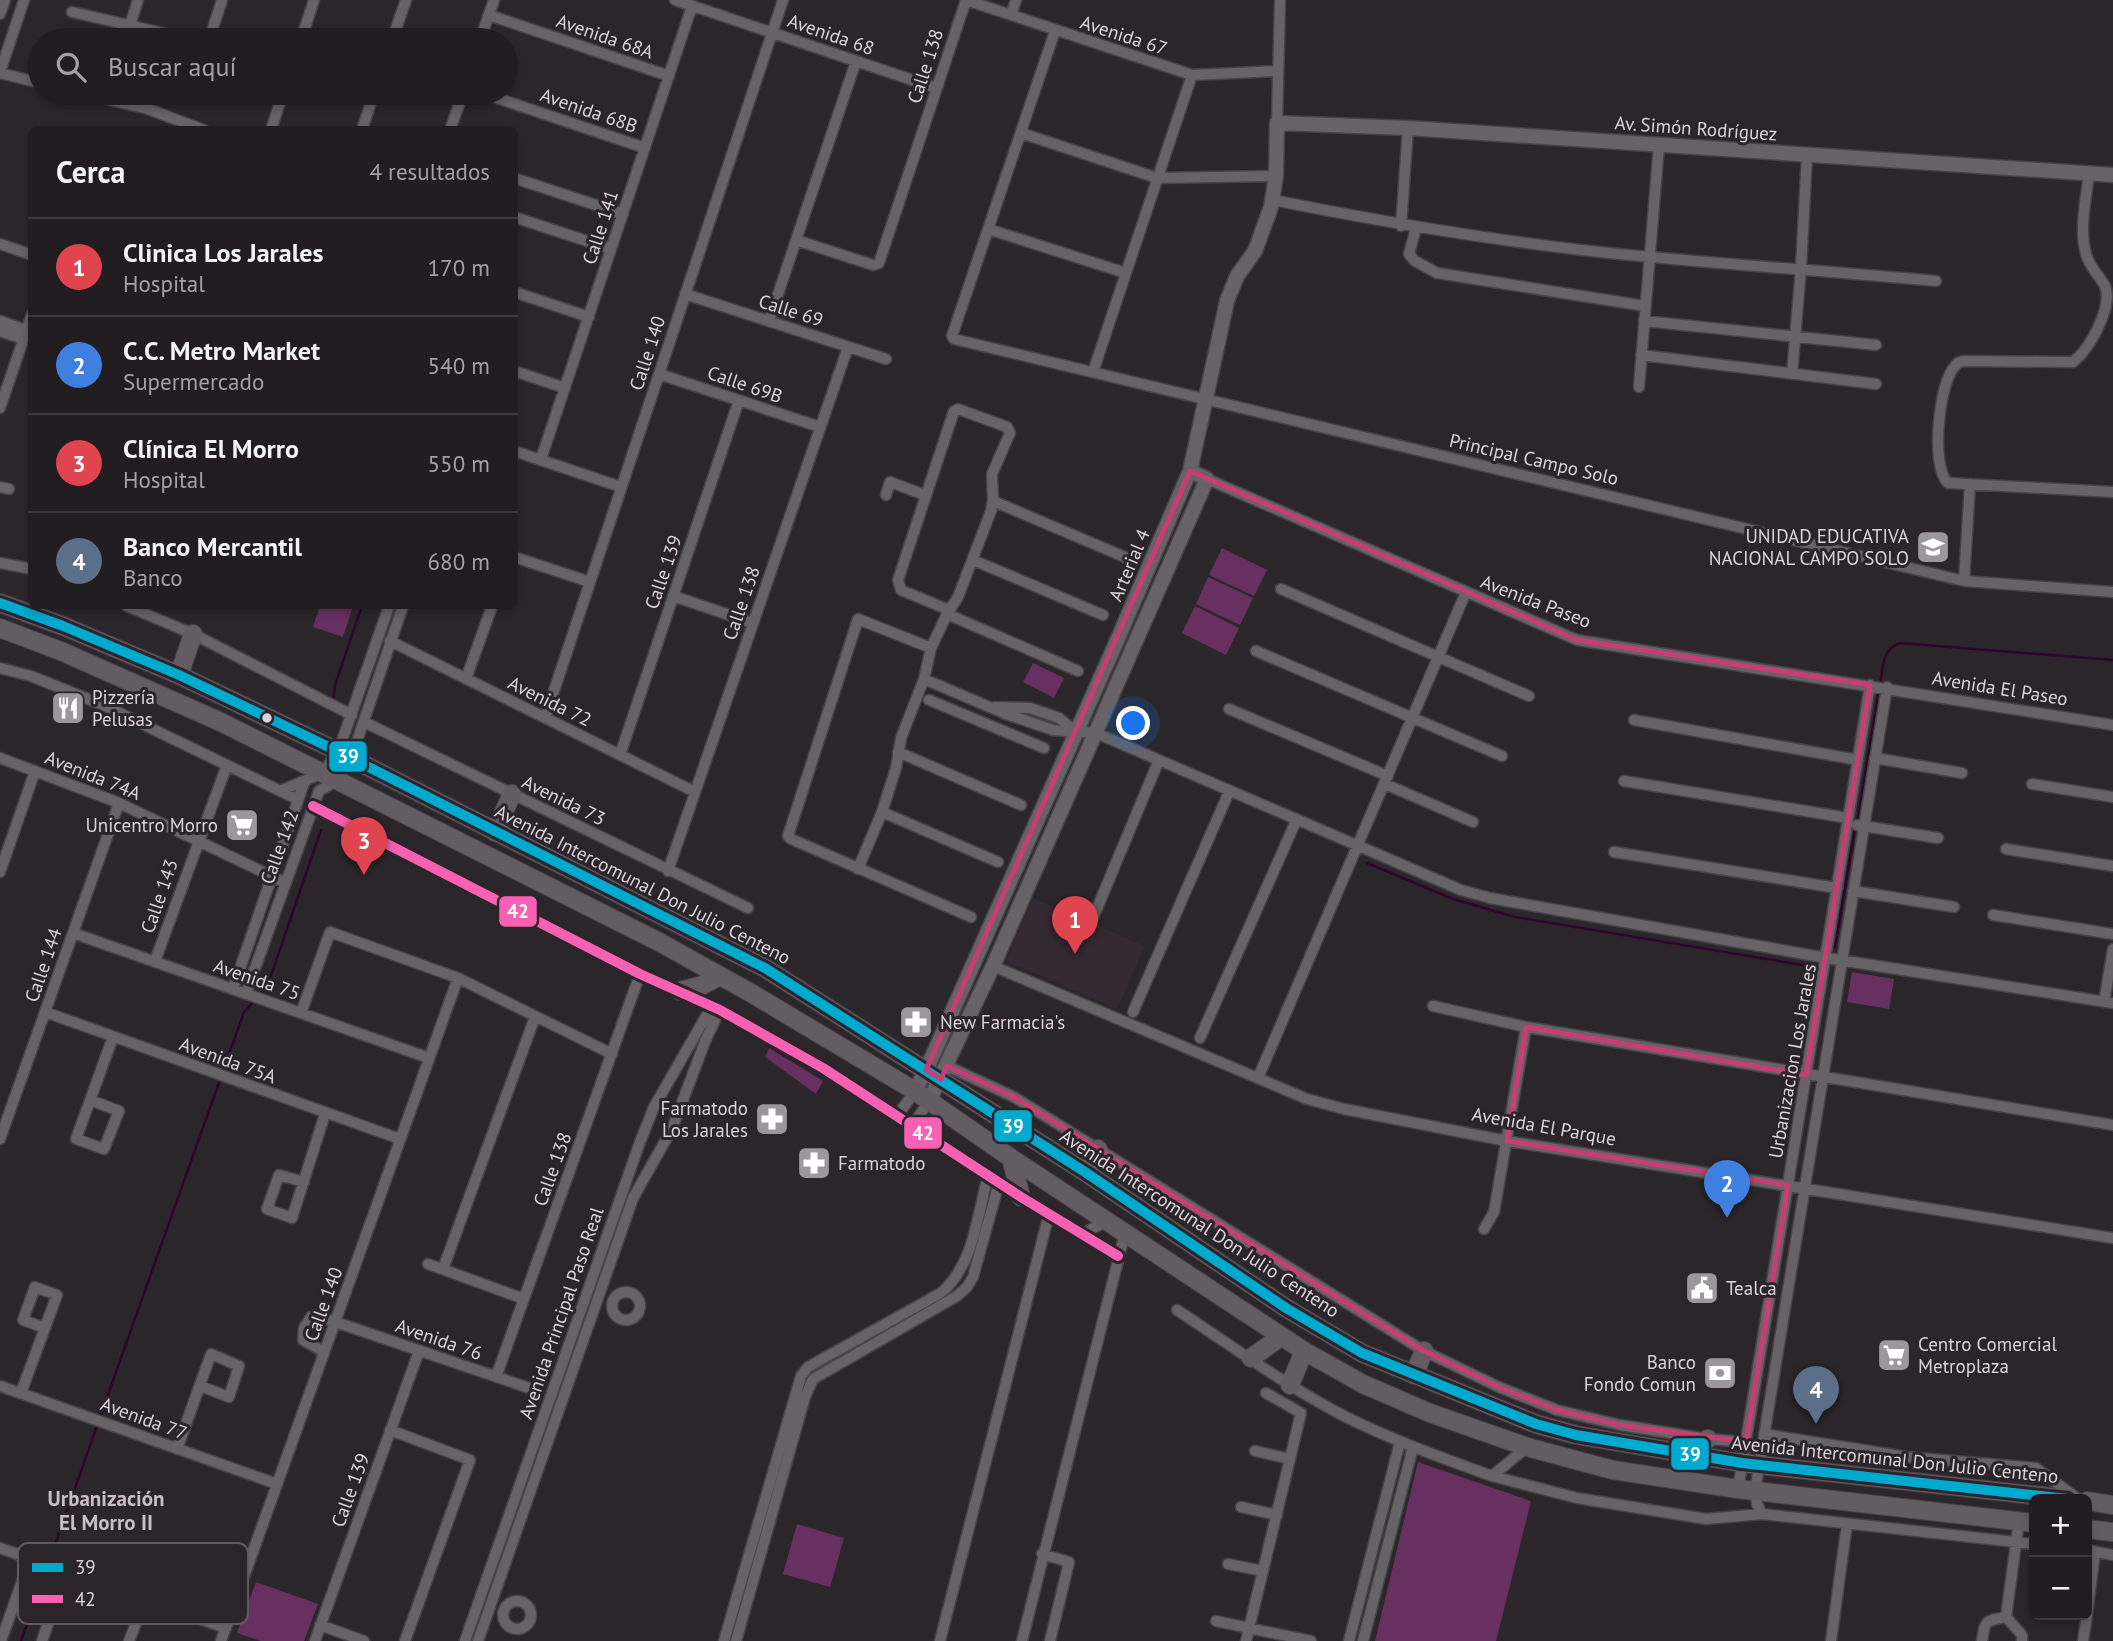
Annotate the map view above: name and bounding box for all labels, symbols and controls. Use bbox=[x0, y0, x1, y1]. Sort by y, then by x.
street label: Avenida 68A bbox=[553, 8, 657, 64]
street label: Avenida 68 bbox=[785, 8, 877, 60]
street label: Avenida 67 bbox=[1078, 10, 1170, 60]
street label: Calle 138 bbox=[902, 26, 948, 106]
search box bbox=[28, 28, 518, 105]
icon: search bbox=[52, 48, 90, 86]
text: Buscar aquí bbox=[108, 50, 236, 83]
street label: Avenida 68B bbox=[537, 82, 641, 138]
street label: Av. Simón Rodríguez bbox=[1614, 110, 1778, 146]
text: Cerca bbox=[56, 152, 125, 191]
text: 4 resultados bbox=[369, 157, 490, 186]
street label: Calle 141 bbox=[577, 187, 623, 267]
text: Clinica Los Jarales bbox=[123, 236, 323, 269]
text: 1 bbox=[72, 253, 86, 282]
text: 170 m bbox=[428, 253, 490, 282]
text: Hospital bbox=[123, 269, 205, 298]
street label: Calle 69 bbox=[756, 288, 826, 332]
street label: Calle 140 bbox=[624, 313, 670, 393]
text: C.C. Metro Market bbox=[123, 334, 320, 367]
text: 2 bbox=[72, 351, 86, 380]
text: 540 m bbox=[428, 351, 490, 380]
street label: Calle 69B bbox=[704, 360, 786, 408]
text: Supermercado bbox=[123, 367, 264, 396]
street label: Principal Campo Solo bbox=[1447, 428, 1621, 490]
text: Clínica El Morro bbox=[123, 432, 299, 465]
text: 3 bbox=[72, 449, 86, 478]
text: 550 m bbox=[428, 449, 490, 478]
text: Hospital bbox=[123, 465, 205, 494]
place label: UNIDAD EDUCATIVA NACIONAL CAMPO SOLO bbox=[1709, 524, 1909, 570]
street label: Arterial 4 bbox=[1103, 525, 1155, 605]
school or university icon: UNIDAD EDUCATIVA NACIONAL CAMPO SOLO bbox=[1914, 528, 1952, 566]
text: Banco Mercantil bbox=[123, 530, 302, 563]
street label: Calle 139 bbox=[639, 532, 687, 612]
text: 4 bbox=[72, 547, 86, 576]
text: 680 m bbox=[428, 547, 490, 576]
text: Banco bbox=[123, 563, 183, 592]
street label: Calle 138 bbox=[717, 563, 765, 643]
street label: Avenida Paseo bbox=[1477, 569, 1595, 633]
street label: Avenida El Paseo bbox=[1930, 665, 2070, 711]
street label: Avenida 72 bbox=[504, 670, 596, 732]
place label: Pizzería Pelusas bbox=[92, 685, 155, 731]
restaurant icon: Pizzería Pelusas bbox=[49, 689, 87, 727]
your location bbox=[1116, 706, 1150, 740]
unlabelled marker bbox=[260, 711, 274, 725]
line badge: 39 bbox=[328, 740, 368, 773]
text: 39 bbox=[337, 744, 359, 768]
street label: Avenida 74A bbox=[42, 745, 144, 805]
street label: Avenida 73 bbox=[518, 769, 610, 831]
street label: Avenida Intercomunal Don Julio Centeno bbox=[491, 799, 795, 969]
supermarket icon: Unicentro Morro bbox=[223, 806, 261, 844]
street label: Calle 142 bbox=[255, 807, 303, 887]
place label: Unicentro Morro bbox=[85, 813, 218, 837]
pin: 3 bbox=[341, 817, 387, 875]
street label: Calle 143 bbox=[135, 856, 183, 936]
line badge: 42 bbox=[498, 895, 538, 928]
pin: 1 bbox=[1052, 896, 1098, 954]
text: 42 bbox=[507, 899, 529, 923]
street label: Calle 144 bbox=[19, 925, 67, 1005]
street label: Avenida 75 bbox=[211, 953, 303, 1005]
street label: Urbanizacion Los Jarales bbox=[1763, 962, 1821, 1160]
pharmacy icon: New Farmacia's bbox=[897, 1003, 935, 1041]
place label: New Farmacia's bbox=[940, 1010, 1065, 1034]
street label: Avenida 75A bbox=[176, 1031, 280, 1089]
place label: Farmatodo Los Jarales bbox=[661, 1096, 748, 1142]
pharmacy icon: Farmatodo Los Jarales bbox=[753, 1100, 791, 1138]
street label: Avenida El Parque bbox=[1470, 1102, 1618, 1150]
line badge: 39 bbox=[993, 1109, 1033, 1143]
text: 39 bbox=[1002, 1114, 1024, 1138]
line badge: 42 bbox=[903, 1116, 943, 1150]
text: 42 bbox=[912, 1121, 934, 1145]
street label: Avenida Intercomunal Don Julio Centeno bbox=[1056, 1124, 1344, 1322]
street label: Calle 138 bbox=[528, 1129, 576, 1209]
pharmacy icon: Farmatodo bbox=[795, 1144, 833, 1182]
place label: Farmatodo bbox=[838, 1151, 925, 1175]
pin: 2 bbox=[1704, 1160, 1750, 1218]
street label: Avenida Principal Paso Real bbox=[513, 1203, 609, 1422]
street label: Calle 140 bbox=[299, 1264, 347, 1344]
public building icon: Tealca bbox=[1683, 1269, 1721, 1307]
place label: Tealca bbox=[1726, 1276, 1777, 1300]
street label: Avenida 76 bbox=[393, 1313, 485, 1365]
place label: Centro Comercial Metroplaza bbox=[1918, 1332, 2057, 1378]
supermarket icon: Centro Comercial Metroplaza bbox=[1875, 1336, 1913, 1374]
place label: Banco Fondo Comun bbox=[1584, 1350, 1696, 1396]
bank icon: Banco Fondo Comun bbox=[1701, 1354, 1739, 1392]
pin: 4 bbox=[1793, 1366, 1839, 1424]
street label: Avenida 77 bbox=[98, 1391, 190, 1445]
street label: Avenida Intercomunal Don Julio Centeno bbox=[1730, 1430, 2060, 1488]
line badge: 39 bbox=[1670, 1437, 1710, 1471]
text: 39 bbox=[1679, 1442, 1701, 1466]
street label: Calle 139 bbox=[326, 1450, 374, 1530]
district label: Urbanización El Morro II bbox=[48, 1485, 164, 1536]
map controls bbox=[2029, 1494, 2092, 1620]
button: + bbox=[2029, 1494, 2092, 1557]
legend bbox=[18, 1543, 248, 1624]
text: 39 bbox=[75, 1555, 96, 1579]
button: − bbox=[2029, 1557, 2092, 1620]
text: 42 bbox=[75, 1587, 96, 1611]

